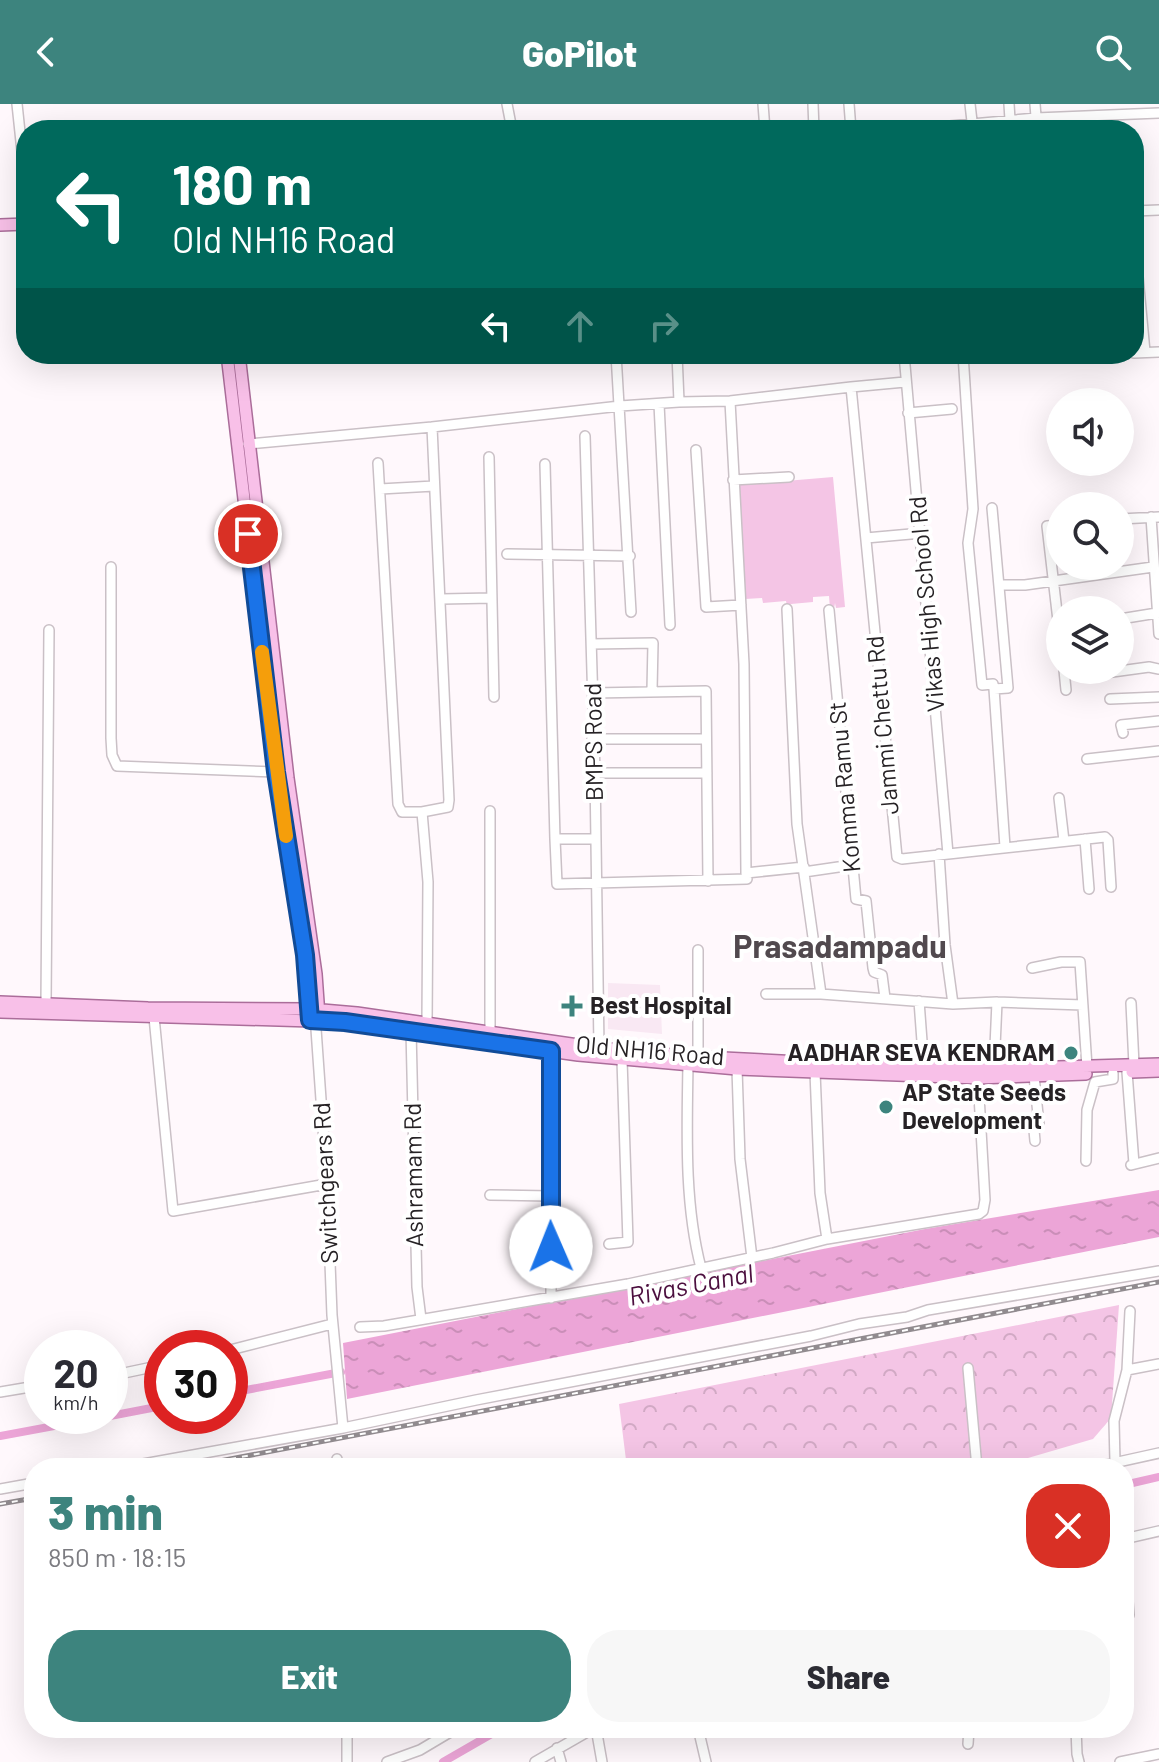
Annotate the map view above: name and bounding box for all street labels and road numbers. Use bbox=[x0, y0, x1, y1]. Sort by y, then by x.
street label: Vikas High School Rd bbox=[902, 495, 949, 713]
street label: Jammi Chettu Rd bbox=[859, 634, 904, 816]
street label: BMPS Road bbox=[577, 683, 608, 801]
street label: Komma Ramu St bbox=[822, 701, 865, 874]
street label: Old NH16 Road bbox=[575, 1029, 726, 1070]
street label: Switchgears Rd bbox=[306, 1102, 343, 1265]
street label: Ashramam Rd bbox=[397, 1103, 428, 1248]

